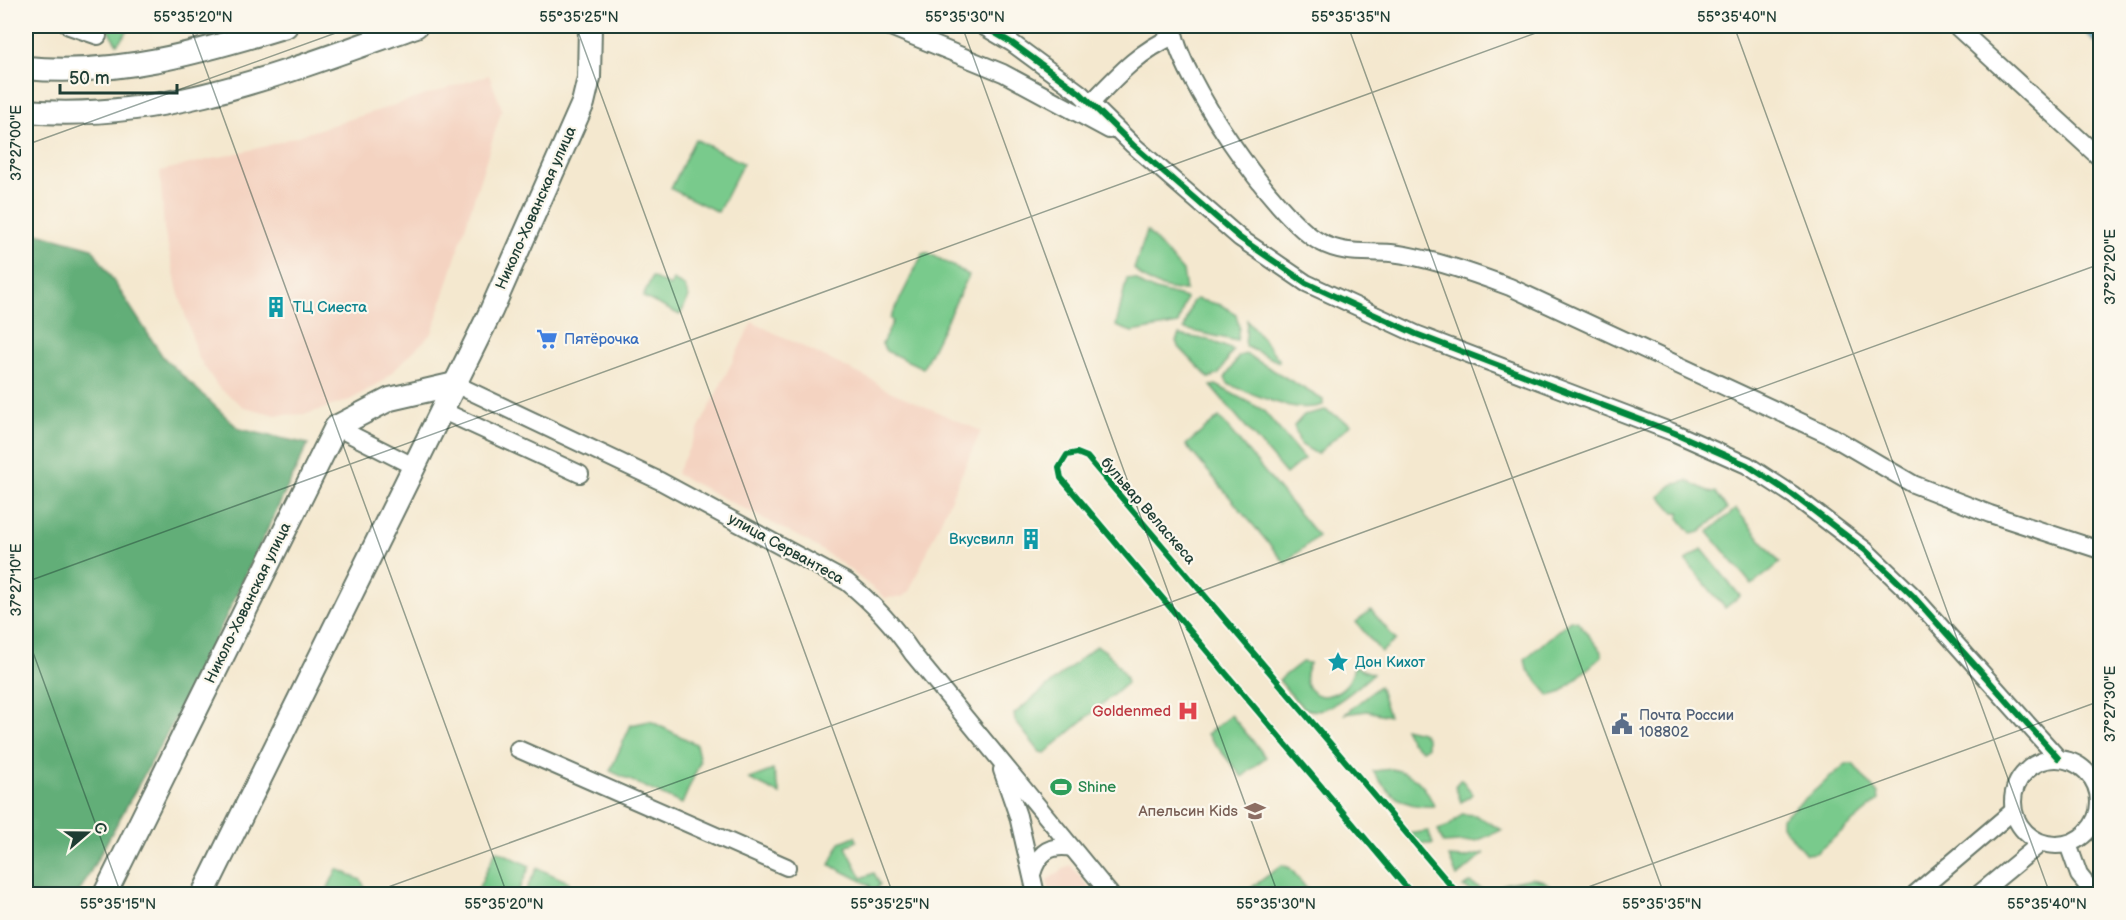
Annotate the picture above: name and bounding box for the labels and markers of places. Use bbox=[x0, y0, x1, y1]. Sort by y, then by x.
building icon: ТЦ Сиеста bbox=[264, 295, 288, 319]
place label: ТЦ Сиеста bbox=[293, 298, 367, 317]
supermarket icon: Пятёрочка bbox=[535, 327, 559, 351]
place label: Пятёрочка bbox=[564, 330, 639, 349]
building icon: Вкусвилл bbox=[1019, 527, 1043, 551]
place label: Вкусвилл bbox=[949, 530, 1014, 549]
place icon: Дон Кихот bbox=[1326, 650, 1350, 674]
place label: Дон Кихот bbox=[1355, 653, 1425, 672]
hospital icon: Goldenmed bbox=[1176, 699, 1200, 723]
place label: Goldenmed bbox=[1092, 702, 1171, 721]
place label: Почта России 108802 bbox=[1639, 706, 1734, 742]
public building icon: Почта России 108802 bbox=[1610, 712, 1634, 736]
sports icon: Shine bbox=[1049, 775, 1073, 799]
place label: Shine bbox=[1078, 778, 1116, 797]
school or university icon: Апельсин Kids bbox=[1243, 799, 1267, 823]
place label: Апельсин Kids bbox=[1137, 802, 1239, 821]

